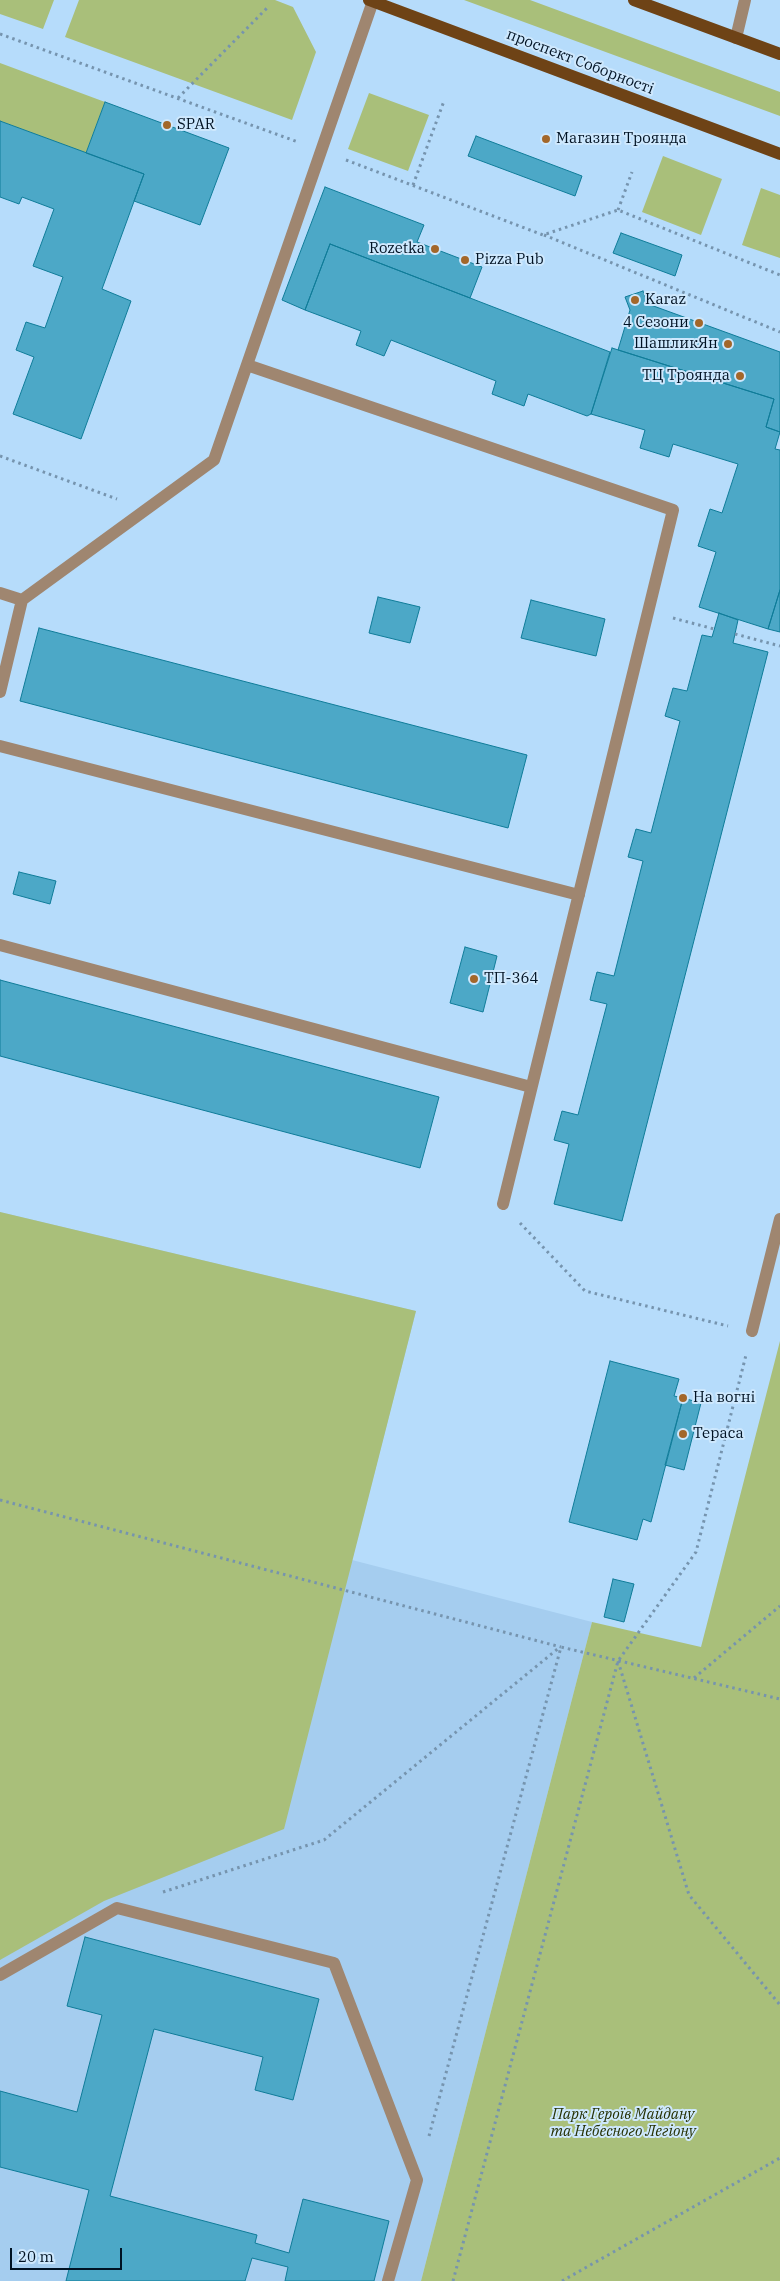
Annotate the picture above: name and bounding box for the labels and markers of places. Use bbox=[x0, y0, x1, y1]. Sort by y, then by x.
place label: SPAR bbox=[177, 116, 215, 134]
marker: SPAR bbox=[161, 119, 173, 131]
place label: Магазин Троянда bbox=[556, 130, 687, 148]
marker: Магазин Троянда bbox=[540, 133, 552, 145]
place label: Rozetka bbox=[369, 240, 425, 258]
marker: Rozetka bbox=[429, 243, 441, 255]
place label: Pizza Pub bbox=[475, 251, 544, 269]
marker: Pizza Pub bbox=[459, 254, 471, 266]
place label: Karaz bbox=[645, 291, 686, 309]
marker: Karaz bbox=[629, 294, 641, 306]
place label: 4 Сезони bbox=[623, 314, 689, 332]
marker: 4 Сезони bbox=[693, 317, 705, 329]
place label: ШашликЯн bbox=[634, 335, 718, 353]
marker: ШашликЯн bbox=[722, 338, 734, 350]
place label: ТЦ Троянда bbox=[642, 367, 730, 385]
marker: ТЦ Троянда bbox=[734, 370, 746, 382]
place label: ТП-364 bbox=[484, 970, 538, 988]
marker: ТП-364 bbox=[468, 973, 480, 985]
place label: На вогні bbox=[693, 1389, 755, 1407]
marker: На вогні bbox=[677, 1392, 689, 1404]
place label: Тераса bbox=[693, 1425, 744, 1443]
marker: Тераса bbox=[677, 1428, 689, 1440]

